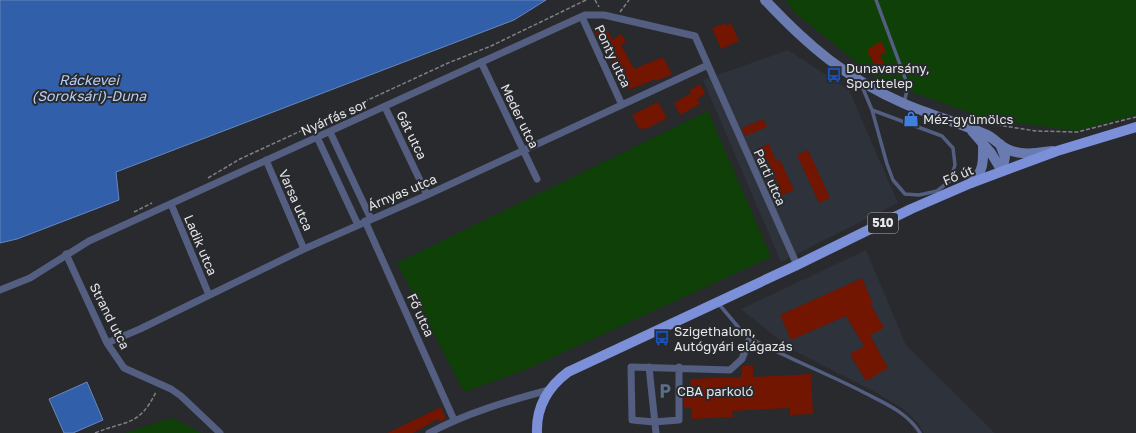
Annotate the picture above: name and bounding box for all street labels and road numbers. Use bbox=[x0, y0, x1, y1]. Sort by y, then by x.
street label: Ponty utca bbox=[591, 22, 635, 90]
street label: Meder utca bbox=[497, 81, 543, 151]
street label: Nyárfás sor bbox=[298, 95, 370, 139]
street label: Gát utca bbox=[393, 108, 431, 162]
street label: Parti utca bbox=[750, 146, 790, 208]
street label: Fő út bbox=[940, 161, 976, 189]
street label: Varsa utca bbox=[275, 167, 317, 233]
street label: Árnyas utca bbox=[365, 170, 439, 214]
street label: Ladik utca bbox=[181, 212, 221, 278]
road number: 510 bbox=[868, 213, 898, 233]
street label: Strand utca bbox=[86, 280, 134, 352]
street label: Fő utca bbox=[404, 291, 438, 339]

